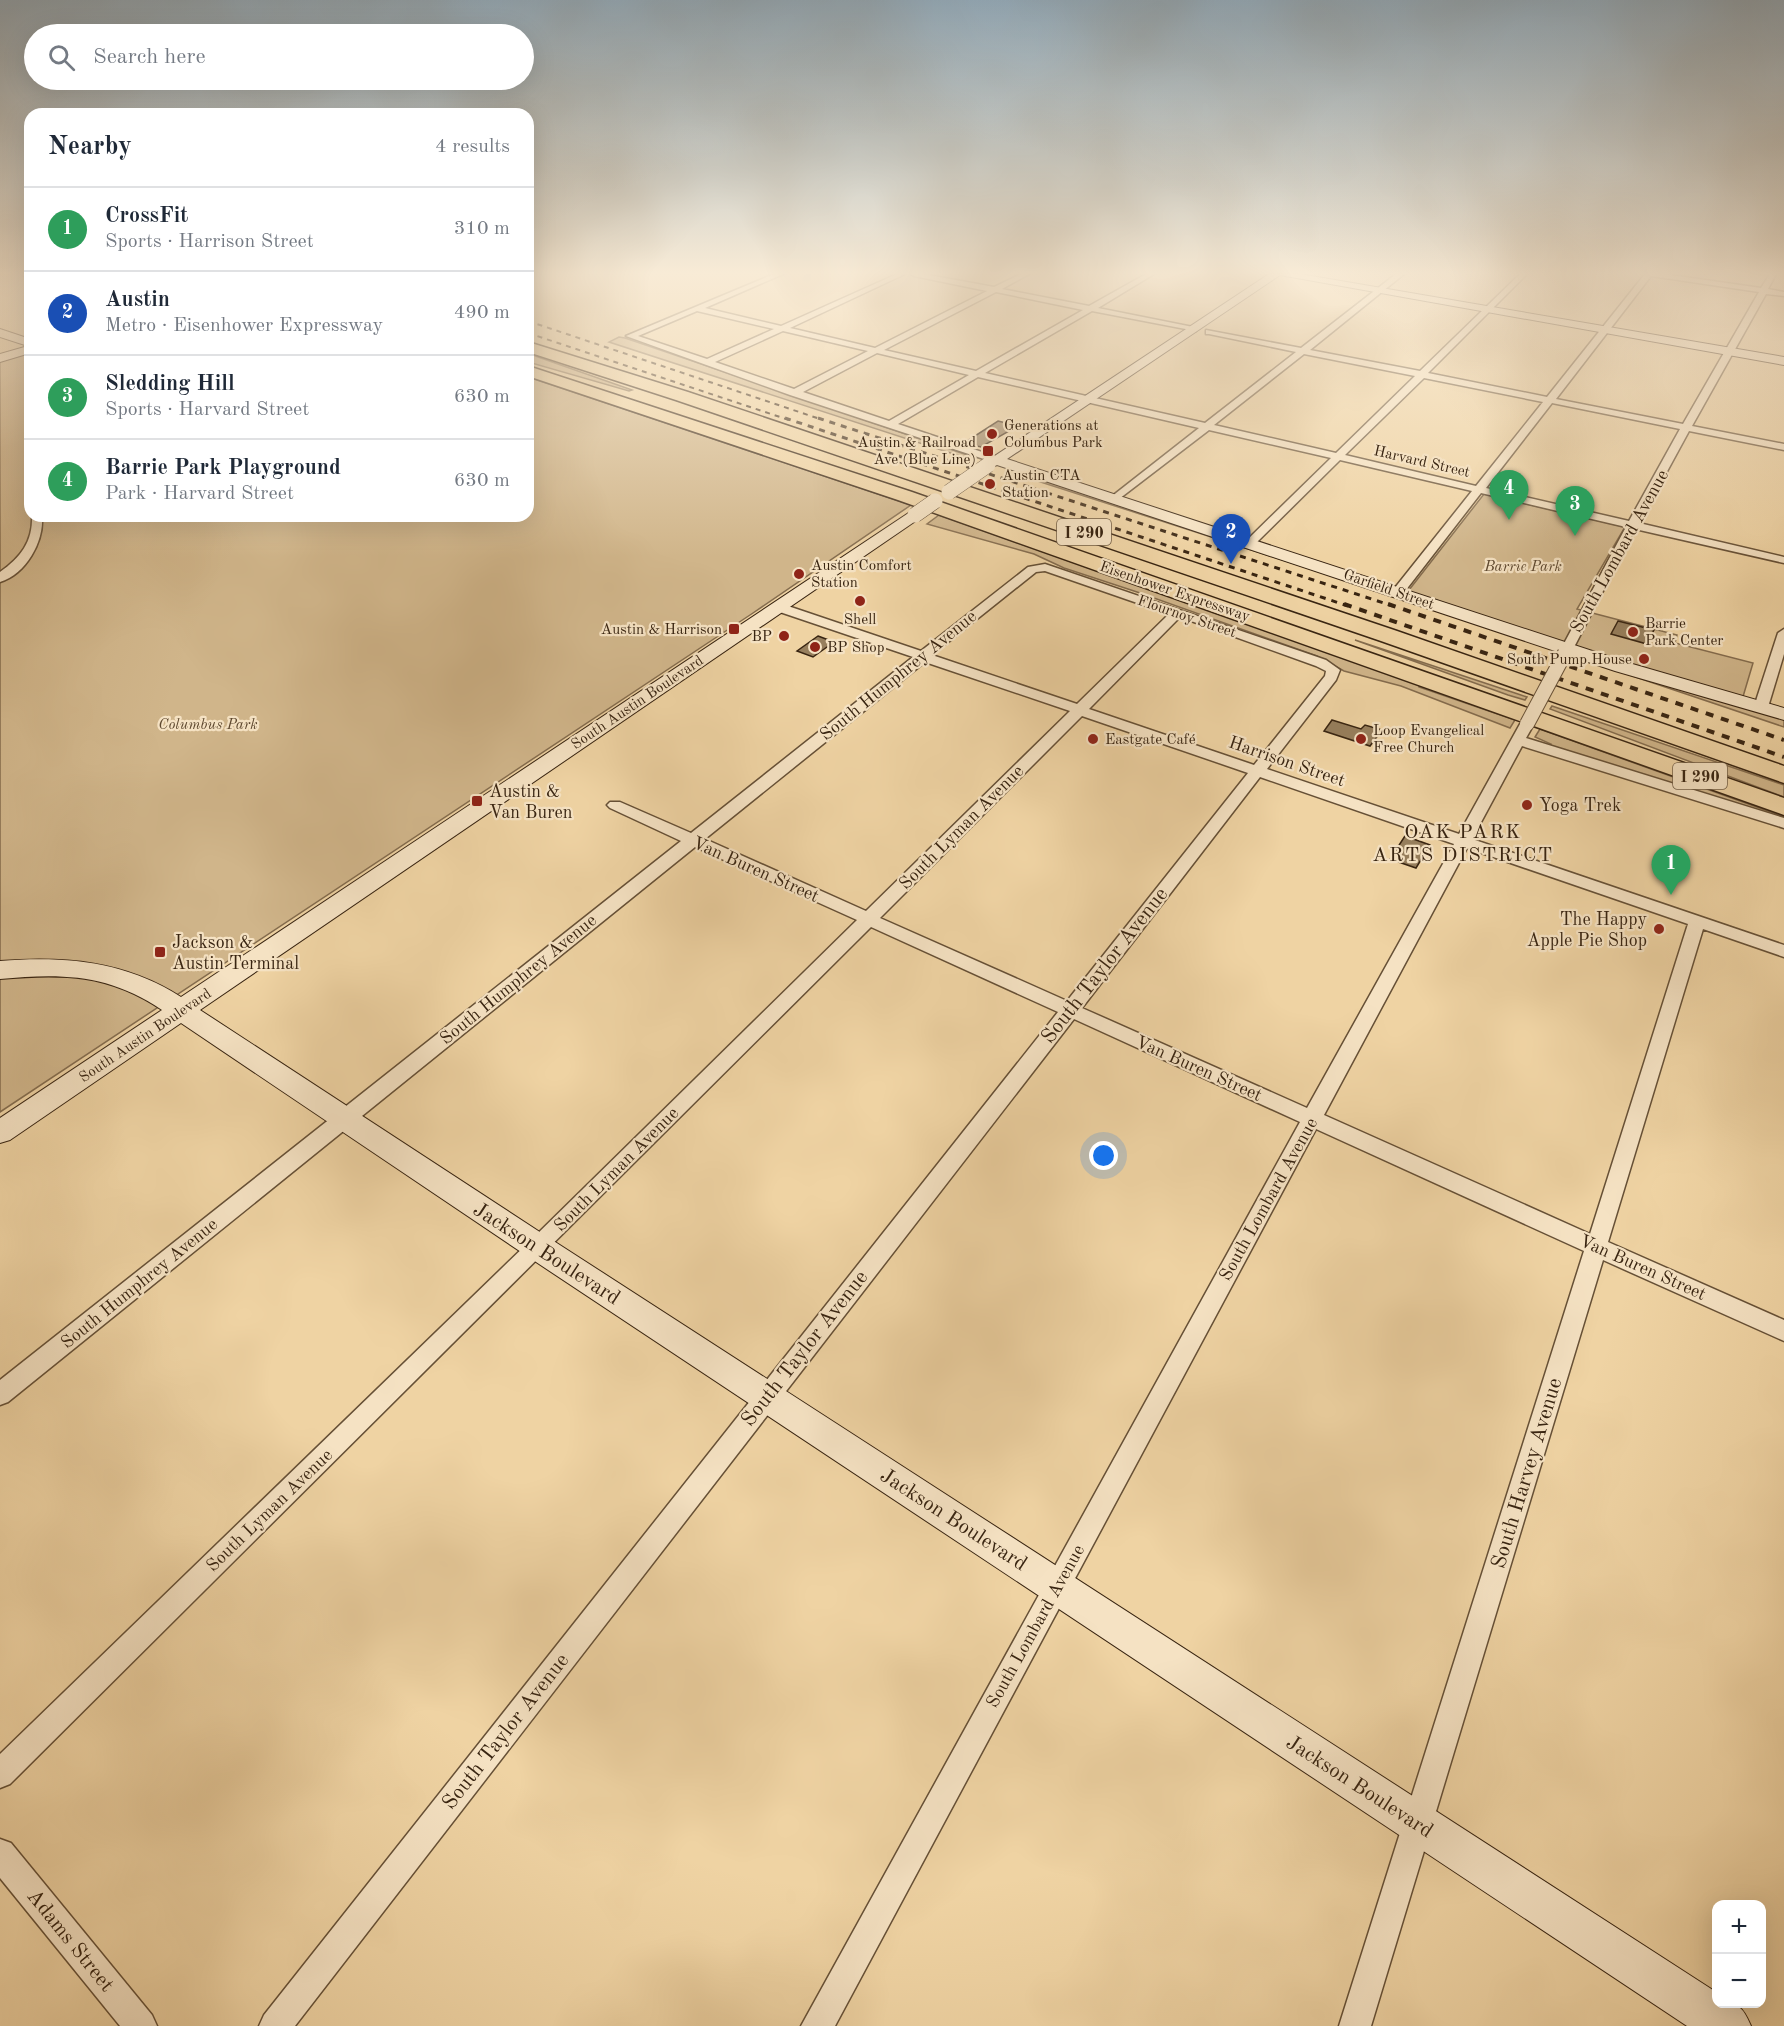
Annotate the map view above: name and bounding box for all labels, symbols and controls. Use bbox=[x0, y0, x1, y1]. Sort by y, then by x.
search box bbox=[24, 24, 534, 90]
icon: search bbox=[45, 41, 78, 74]
text: Search here bbox=[93, 46, 206, 68]
text: Nearby bbox=[48, 134, 132, 160]
text: 4 results bbox=[435, 137, 510, 157]
text: CrossFit bbox=[105, 205, 188, 227]
text: 1 bbox=[62, 219, 73, 239]
text: 310 m bbox=[454, 219, 510, 239]
text: Sports · Harrison Street bbox=[105, 232, 314, 252]
text: Austin bbox=[105, 289, 170, 311]
text: 2 bbox=[62, 303, 73, 323]
text: 490 m bbox=[454, 303, 510, 323]
text: Metro · Eisenhower Expressway bbox=[105, 316, 383, 336]
text: Sledding Hill bbox=[105, 373, 235, 395]
text: 3 bbox=[62, 387, 73, 407]
text: 630 m bbox=[454, 387, 510, 407]
text: Sports · Harvard Street bbox=[105, 400, 309, 420]
place label: Generations at Columbus Park bbox=[1004, 419, 1103, 451]
marker: Generations at Columbus Park bbox=[985, 427, 999, 441]
place label: Austin & Railroad Ave (Blue Line) bbox=[857, 436, 976, 468]
marker: Austin & Railroad Ave (Blue Line) bbox=[981, 444, 995, 458]
street label: Harvard Street bbox=[1372, 444, 1471, 481]
text: Barrie Park Playground bbox=[105, 457, 341, 479]
street label: South Lombard Avenue bbox=[1568, 467, 1672, 636]
place label: Austin CTA Station bbox=[1002, 469, 1081, 501]
pin: 4 bbox=[1490, 470, 1528, 520]
text: 4 bbox=[62, 471, 73, 491]
text: 630 m bbox=[454, 471, 510, 491]
marker: Austin CTA Station bbox=[983, 477, 997, 491]
text: Park · Harvard Street bbox=[105, 484, 294, 504]
pin: 3 bbox=[1556, 486, 1594, 536]
pin: 2 bbox=[1212, 514, 1250, 564]
road number: I 290 bbox=[1057, 519, 1111, 545]
place label: Austin Comfort Station bbox=[811, 559, 912, 591]
street label: Eisenhower Expressway bbox=[1098, 560, 1252, 625]
park label: Barrie Park bbox=[1483, 560, 1562, 575]
marker: Austin Comfort Station bbox=[792, 567, 806, 581]
street label: Garfield Street bbox=[1341, 568, 1436, 613]
marker: Shell bbox=[853, 594, 867, 608]
street label: Flournoy Street bbox=[1135, 594, 1238, 641]
street label: South Humphrey Avenue bbox=[817, 607, 980, 744]
place label: Shell bbox=[844, 613, 876, 628]
place label: Barrie Park Center bbox=[1645, 617, 1723, 649]
marker: Austin & Harrison bbox=[727, 622, 741, 636]
place label: Austin & Harrison bbox=[601, 623, 722, 638]
marker: Barrie Park Center bbox=[1626, 625, 1640, 639]
marker: BP bbox=[777, 629, 791, 643]
place label: BP bbox=[751, 630, 772, 645]
marker: BP Shop bbox=[808, 640, 822, 654]
place label: BP Shop bbox=[827, 641, 885, 656]
marker: South Pump House bbox=[1637, 652, 1651, 666]
street label: South Austin Boulevard bbox=[569, 653, 707, 753]
place label: South Pump House bbox=[1507, 653, 1632, 668]
park label: Columbus Park bbox=[158, 718, 258, 733]
place label: Loop Evangelical Free Church bbox=[1373, 724, 1484, 756]
marker: Eastgate Café bbox=[1086, 732, 1100, 746]
marker: Loop Evangelical Free Church bbox=[1354, 732, 1368, 746]
place label: Eastgate Café bbox=[1105, 733, 1196, 748]
street label: Harrison Street bbox=[1226, 734, 1347, 790]
street label: South Lyman Avenue bbox=[896, 762, 1027, 893]
road number: I 290 bbox=[1673, 763, 1727, 789]
place label: Austin & Van Buren bbox=[489, 783, 573, 822]
marker: Austin & Van Buren bbox=[470, 794, 484, 808]
place label: Yoga Trek bbox=[1539, 797, 1621, 815]
marker: Yoga Trek bbox=[1520, 798, 1534, 812]
district label: OAK PARK ARTS DISTRICT bbox=[1372, 823, 1554, 866]
street label: Van Buren Street bbox=[690, 834, 821, 906]
pin: 1 bbox=[1652, 846, 1690, 895]
street label: South Taylor Avenue bbox=[1038, 884, 1172, 1048]
street label: South Humphrey Avenue bbox=[437, 911, 600, 1048]
place label: The Happy Apple Pie Shop bbox=[1527, 911, 1647, 950]
marker: The Happy Apple Pie Shop bbox=[1652, 922, 1666, 936]
place label: Jackson & Austin Terminal bbox=[172, 934, 299, 973]
marker: Jackson & Austin Terminal bbox=[153, 945, 167, 959]
street label: South Austin Boulevard bbox=[77, 986, 215, 1086]
street label: Van Buren Street bbox=[1133, 1033, 1264, 1105]
street label: South Lyman Avenue bbox=[551, 1104, 682, 1235]
street label: South Lombard Avenue bbox=[1217, 1115, 1321, 1284]
your location bbox=[1089, 1141, 1118, 1170]
street label: Jackson Boulevard bbox=[469, 1199, 623, 1309]
street label: South Humphrey Avenue bbox=[58, 1215, 221, 1352]
street label: Van Buren Street bbox=[1577, 1232, 1708, 1304]
street label: South Taylor Avenue bbox=[738, 1267, 872, 1431]
street label: South Harvey Avenue bbox=[1488, 1376, 1566, 1571]
street label: South Lyman Avenue bbox=[203, 1446, 336, 1575]
street label: Jackson Boulevard bbox=[876, 1465, 1030, 1575]
street label: South Lombard Avenue bbox=[984, 1542, 1088, 1711]
street label: South Taylor Avenue bbox=[439, 1650, 573, 1814]
street label: Jackson Boulevard bbox=[1282, 1732, 1436, 1842]
street label: Adams Street bbox=[22, 1886, 117, 1996]
map controls bbox=[1712, 1900, 1766, 2008]
button: + bbox=[1712, 1900, 1766, 1954]
button: − bbox=[1712, 1954, 1766, 2008]

